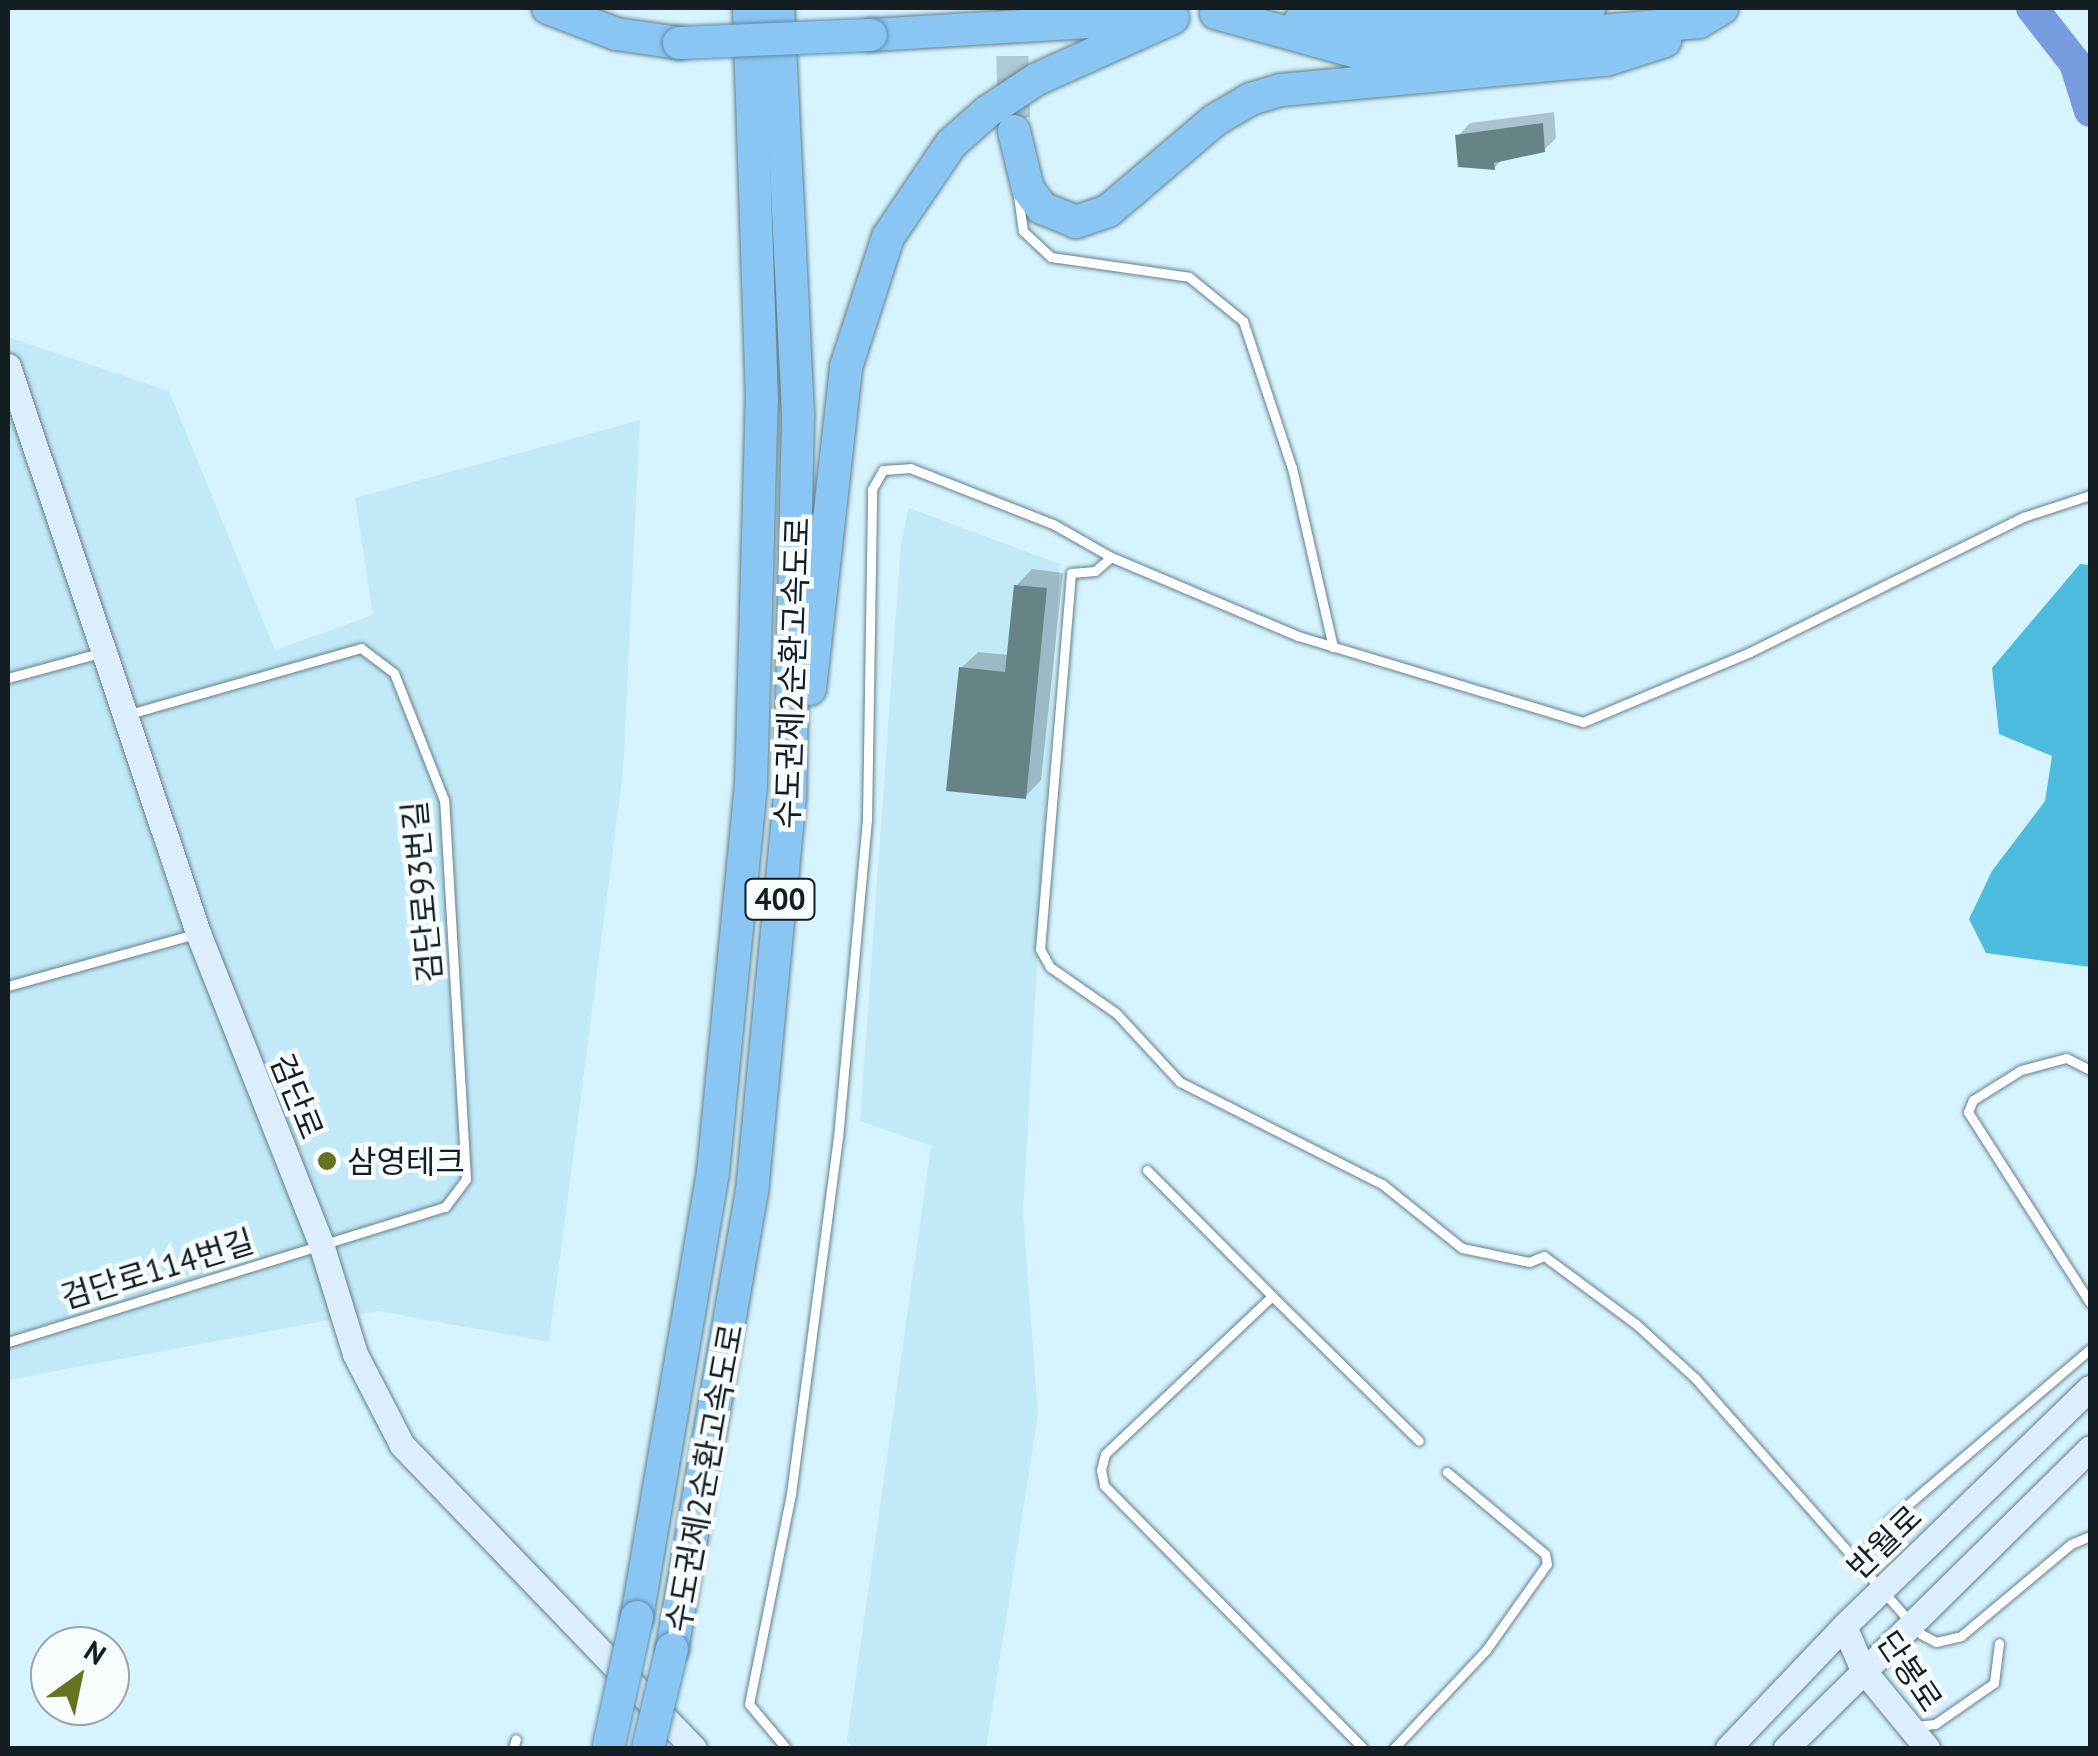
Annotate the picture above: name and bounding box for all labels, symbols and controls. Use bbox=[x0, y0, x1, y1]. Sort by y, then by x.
street label: 수도권제2순환고속도로 bbox=[767, 517, 817, 829]
street label: 검단로93번길 bbox=[395, 800, 449, 984]
road number: 400 bbox=[742, 874, 818, 924]
street label: 검단로 bbox=[263, 1048, 331, 1144]
place label: 삼영테크 bbox=[347, 1142, 465, 1180]
marker: 삼영테크 bbox=[316, 1150, 338, 1172]
street label: 검단로114번길 bbox=[56, 1221, 258, 1317]
street label: 수도권제2순환고속도로 bbox=[658, 1321, 750, 1635]
street label: 반월로 bbox=[1839, 1498, 1929, 1586]
street label: 단봉로 bbox=[1869, 1624, 1951, 1718]
north arrow bbox=[30, 1626, 130, 1726]
text: N bbox=[78, 1632, 113, 1673]

